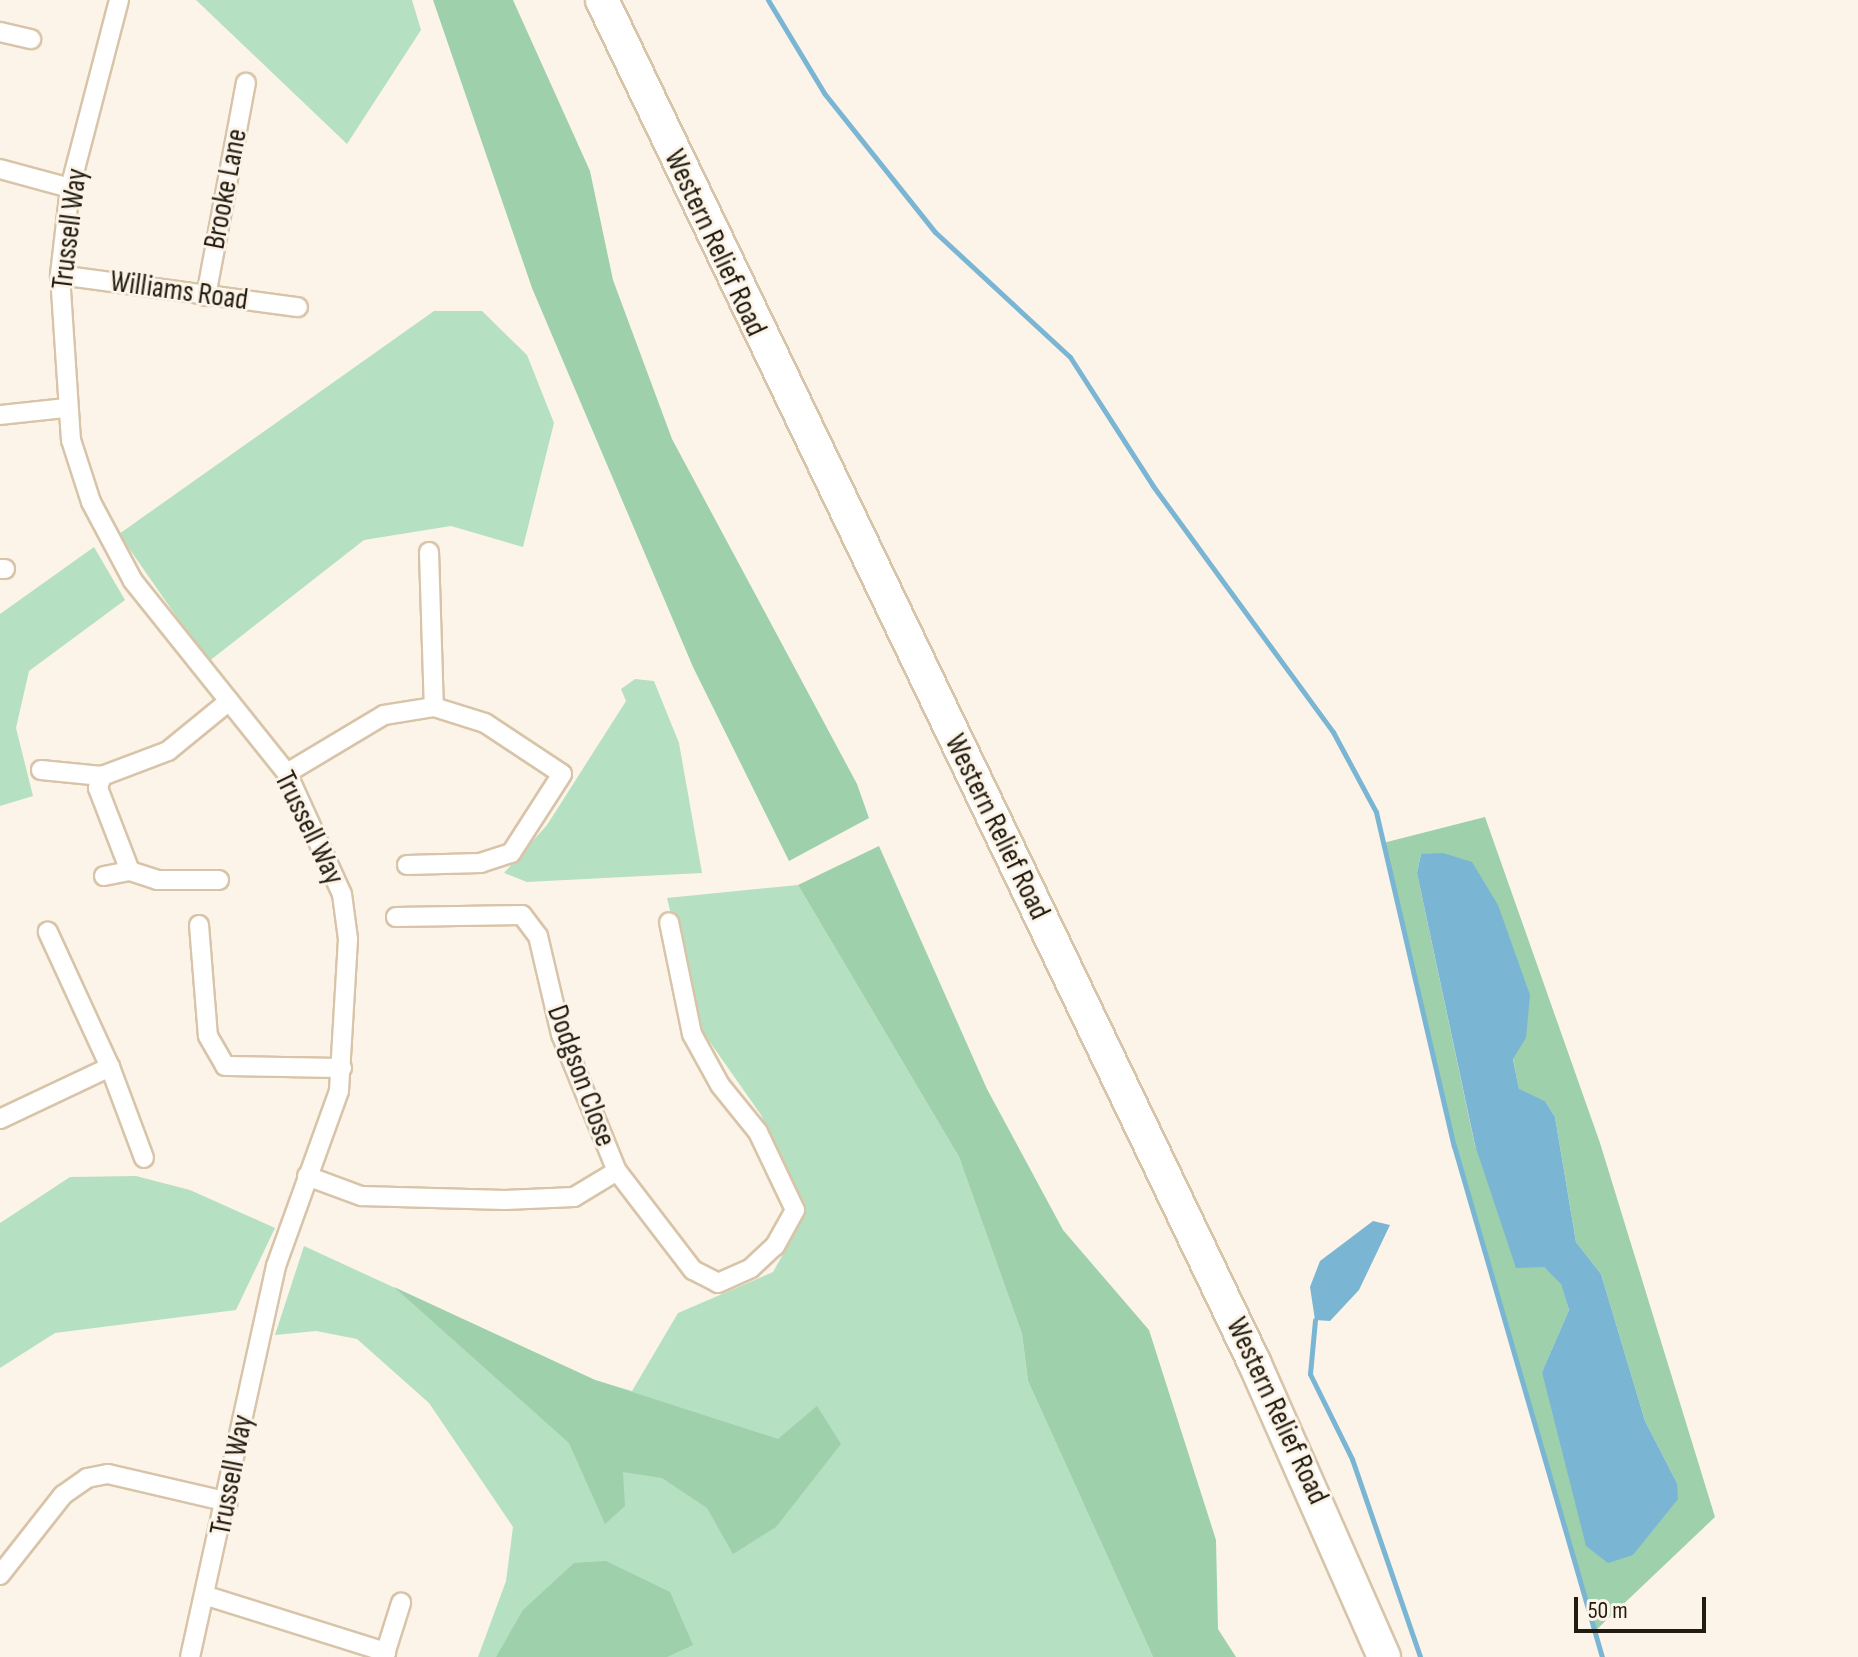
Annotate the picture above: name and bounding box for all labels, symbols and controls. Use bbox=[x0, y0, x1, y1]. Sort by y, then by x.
street label: Brooke Lane bbox=[197, 126, 255, 252]
street label: Western Relief Road bbox=[656, 144, 774, 342]
street label: Trussell Way bbox=[45, 166, 95, 292]
street label: Williams Road bbox=[108, 264, 250, 318]
street label: Western Relief Road bbox=[937, 728, 1057, 926]
street label: Trussell Way bbox=[266, 765, 352, 891]
street label: Dodgson Close bbox=[539, 1000, 623, 1152]
street label: Western Relief Road bbox=[1218, 1312, 1336, 1510]
street label: Trussell Way bbox=[203, 1412, 261, 1538]
scale bar bbox=[1578, 1581, 1710, 1631]
text: 50 m bbox=[1588, 1596, 1628, 1625]

